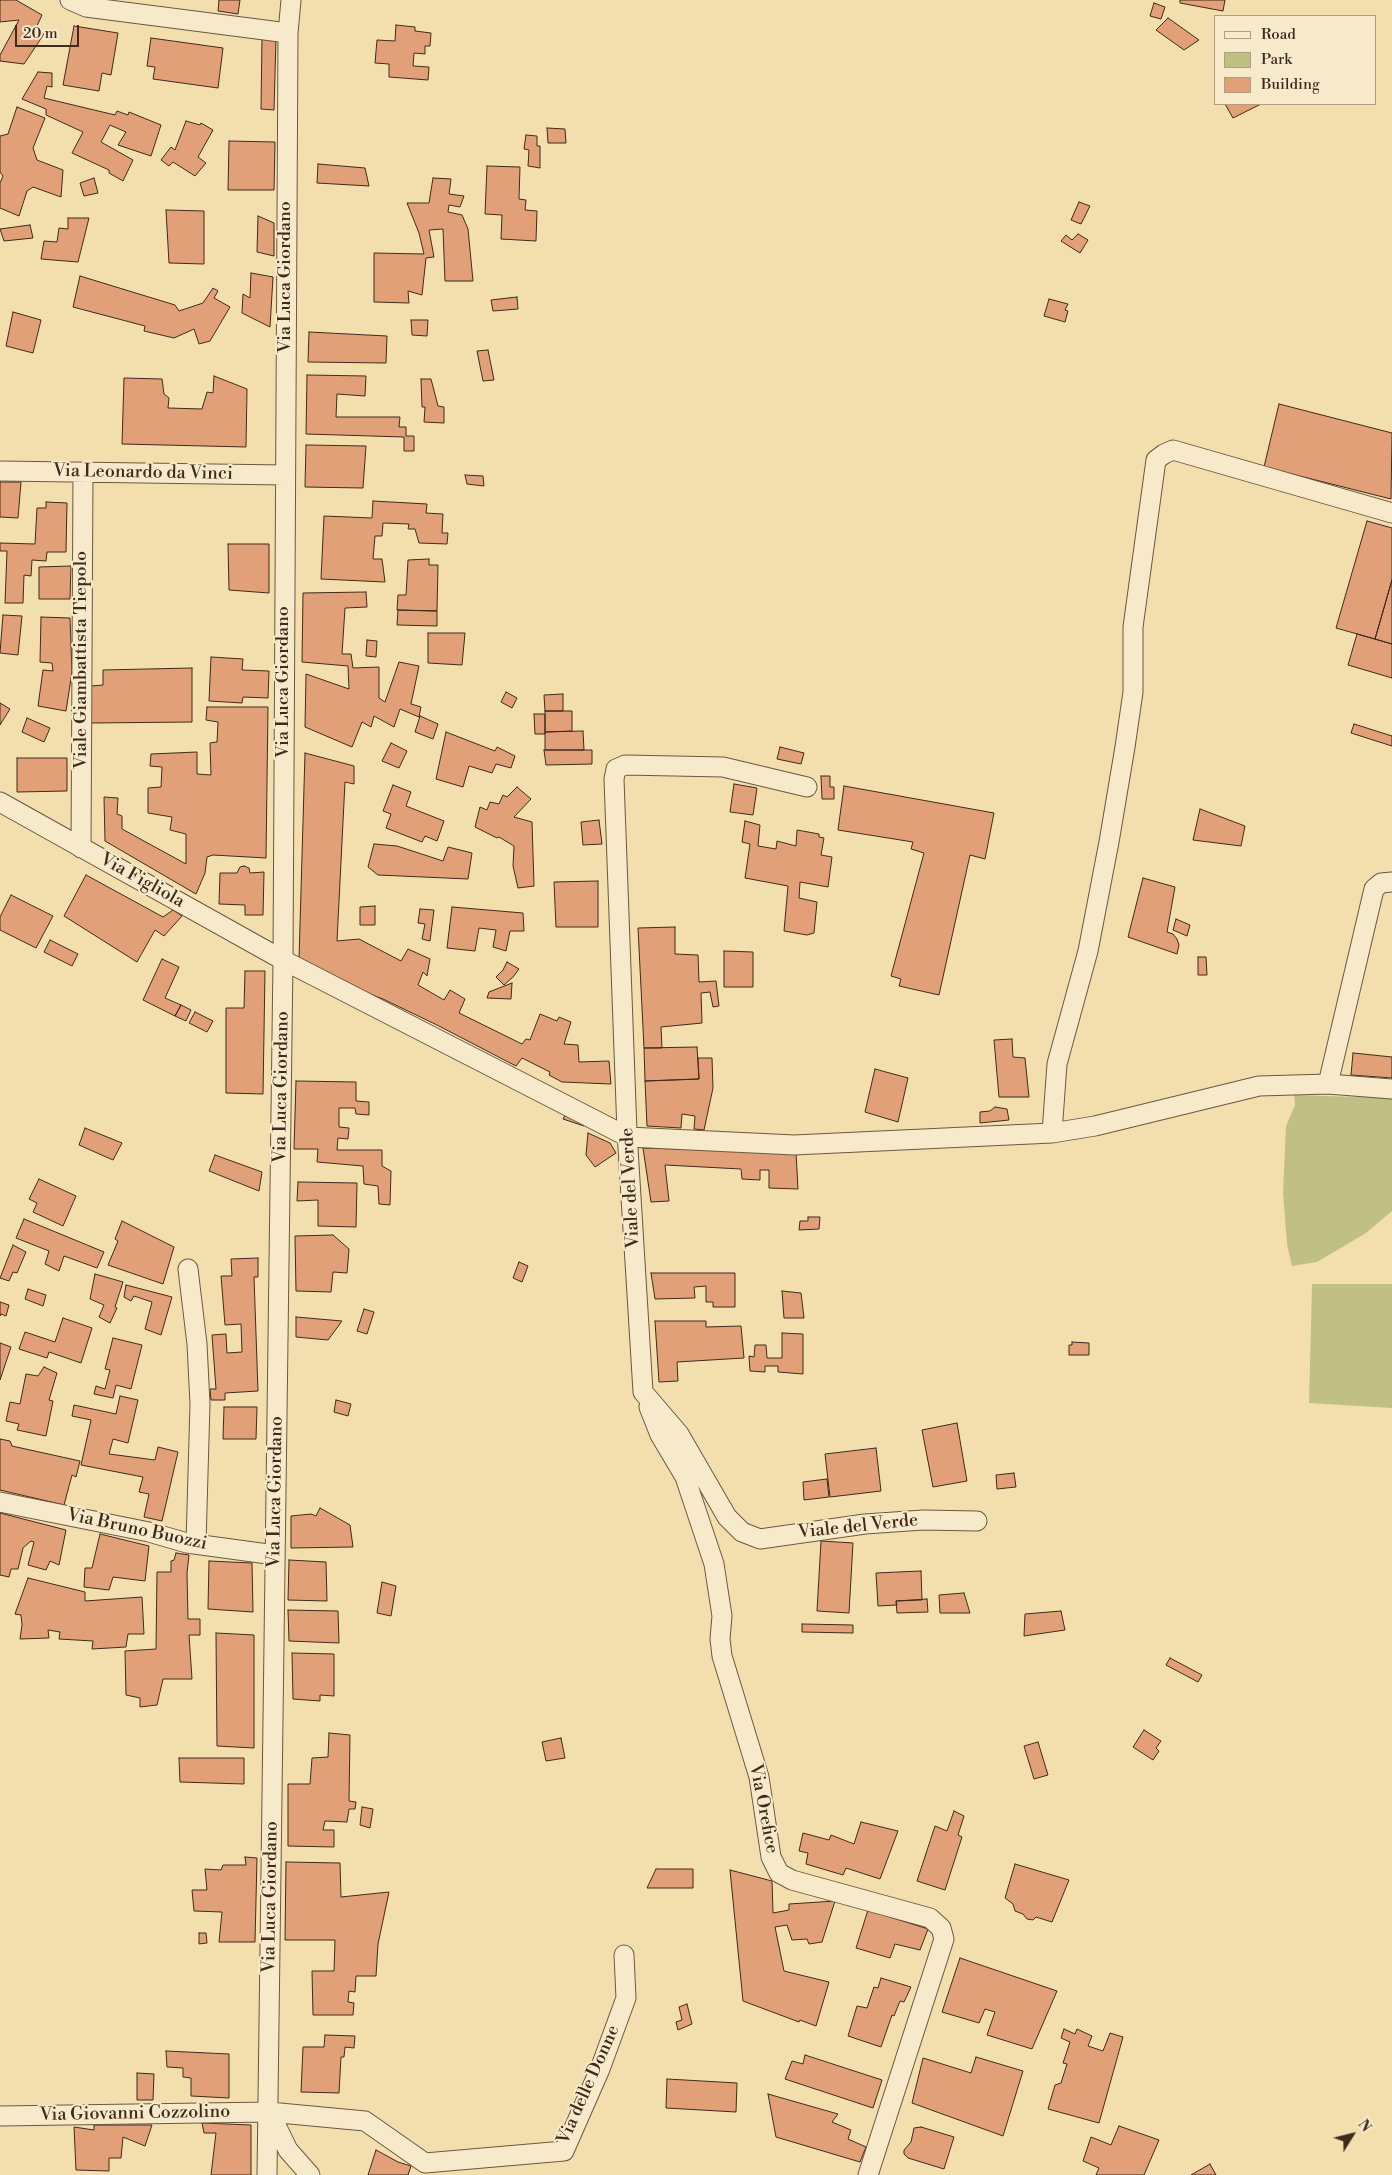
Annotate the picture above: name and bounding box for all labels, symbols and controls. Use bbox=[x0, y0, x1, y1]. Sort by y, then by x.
scale bar bbox=[18, 15, 81, 47]
legend bbox=[1214, 15, 1377, 105]
text: 20 m bbox=[23, 24, 58, 43]
text: Road bbox=[1261, 25, 1296, 44]
text: Park bbox=[1261, 50, 1292, 69]
text: Building bbox=[1261, 75, 1320, 94]
street label: Via Luca Giordano bbox=[275, 201, 297, 353]
street label: Via Leonardo da Vinci bbox=[53, 461, 233, 485]
street label: Viale Giambattista Tiepolo bbox=[71, 551, 93, 769]
street label: Via Luca Giordano bbox=[273, 606, 295, 758]
street label: Via Figliola bbox=[96, 849, 188, 913]
street label: Via Luca Giordano bbox=[270, 1011, 294, 1163]
street label: Viale del Verde bbox=[617, 1127, 645, 1249]
street label: Via Luca Giordano bbox=[264, 1416, 288, 1568]
street label: Via Bruno Buozzi bbox=[65, 1505, 209, 1555]
street label: Viale del Verde bbox=[797, 1510, 919, 1544]
street label: Via Orefice bbox=[744, 1762, 782, 1856]
street label: Via Luca Giordano bbox=[259, 1821, 283, 1973]
street label: Via delle Donne bbox=[553, 2022, 625, 2148]
street label: Via Giovanni Cozzolino bbox=[39, 2102, 231, 2126]
north arrow bbox=[1327, 2110, 1377, 2160]
text: N bbox=[1354, 2116, 1375, 2136]

